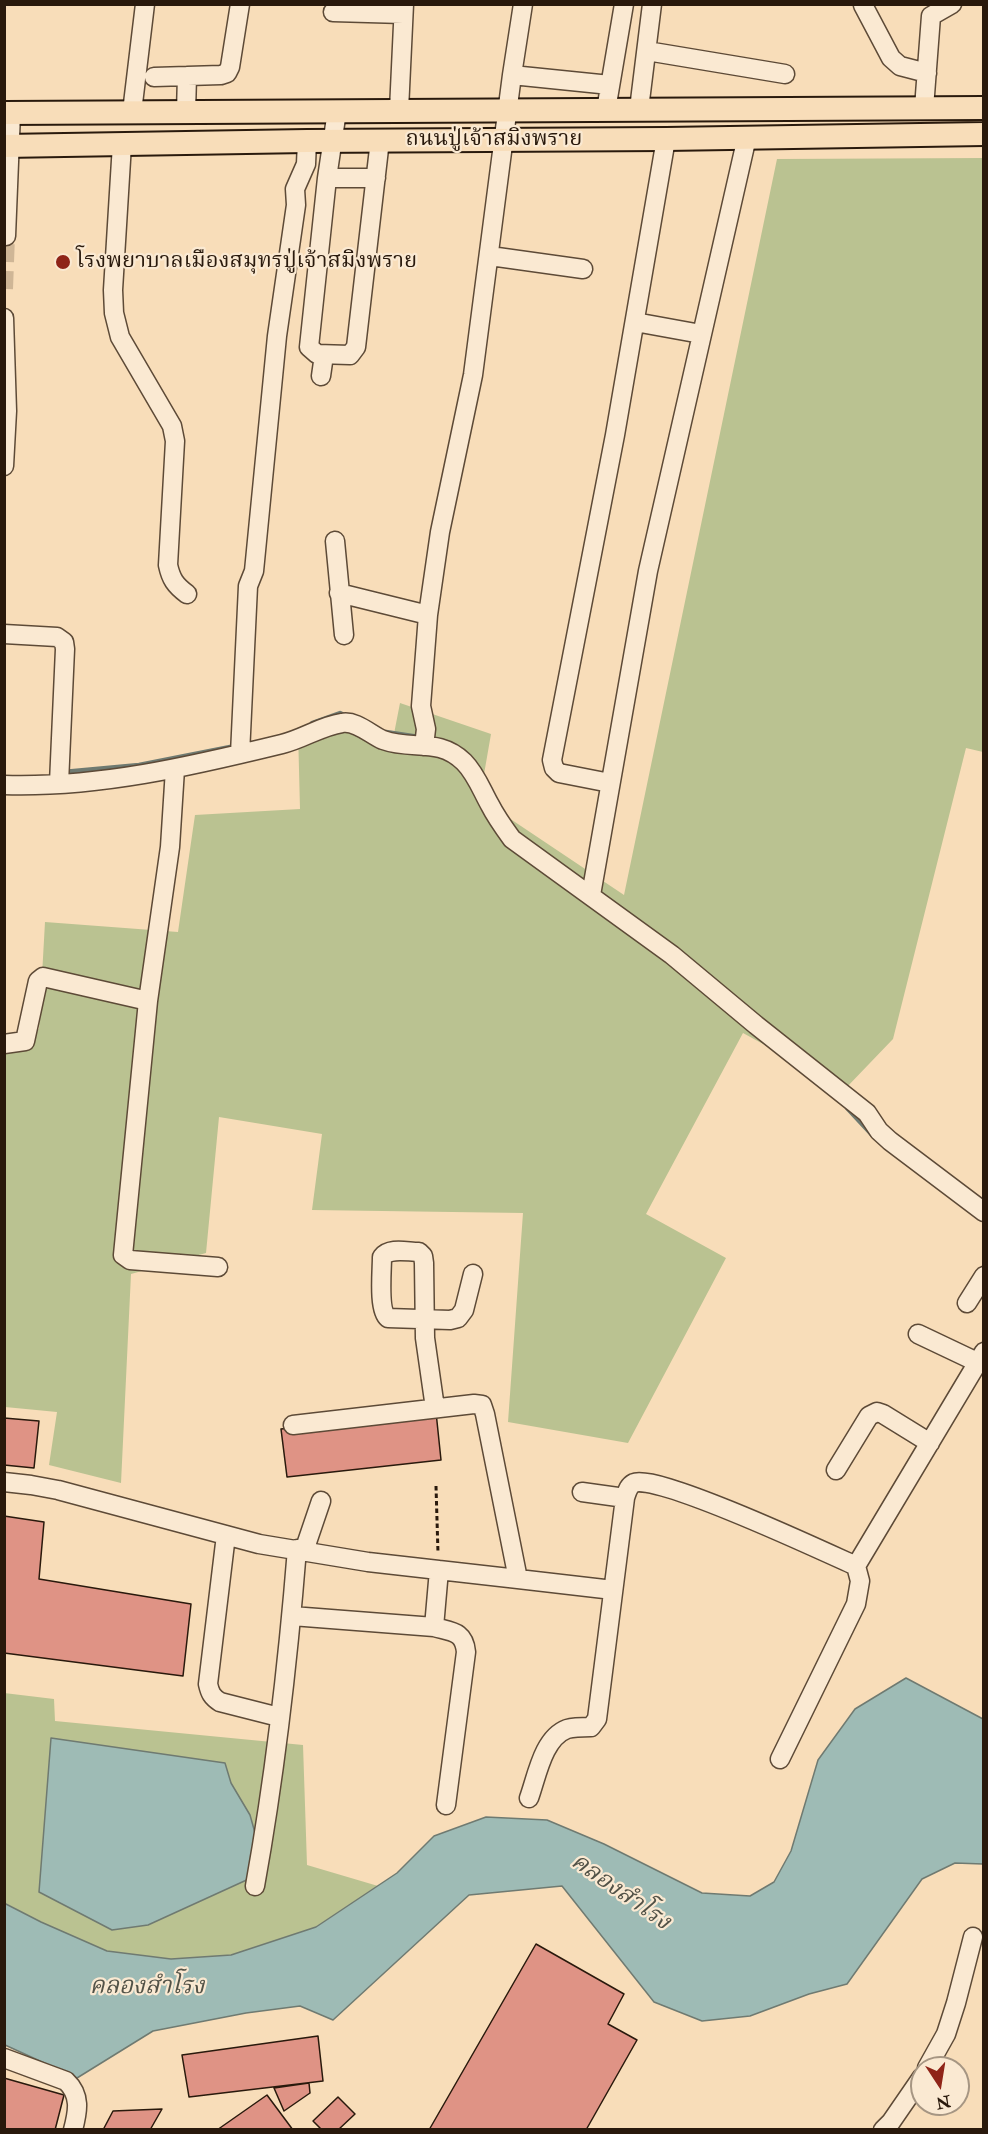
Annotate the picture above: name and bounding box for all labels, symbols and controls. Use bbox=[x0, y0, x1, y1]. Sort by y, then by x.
street label: ถนนปู่เจ้าสมิงพราย bbox=[406, 127, 582, 153]
place label: โรงพยาบาลเมืองสมุทรปู่เจ้าสมิงพราย bbox=[76, 249, 417, 275]
marker: โรงพยาบาลเมืองสมุทรปู่เจ้าสมิงพราย bbox=[54, 253, 72, 271]
water label: คลองสำโรง bbox=[565, 1848, 675, 1938]
water label: คลองสำโรง bbox=[89, 1974, 205, 2002]
north arrow bbox=[910, 2056, 970, 2116]
text: N bbox=[934, 2090, 952, 2113]

